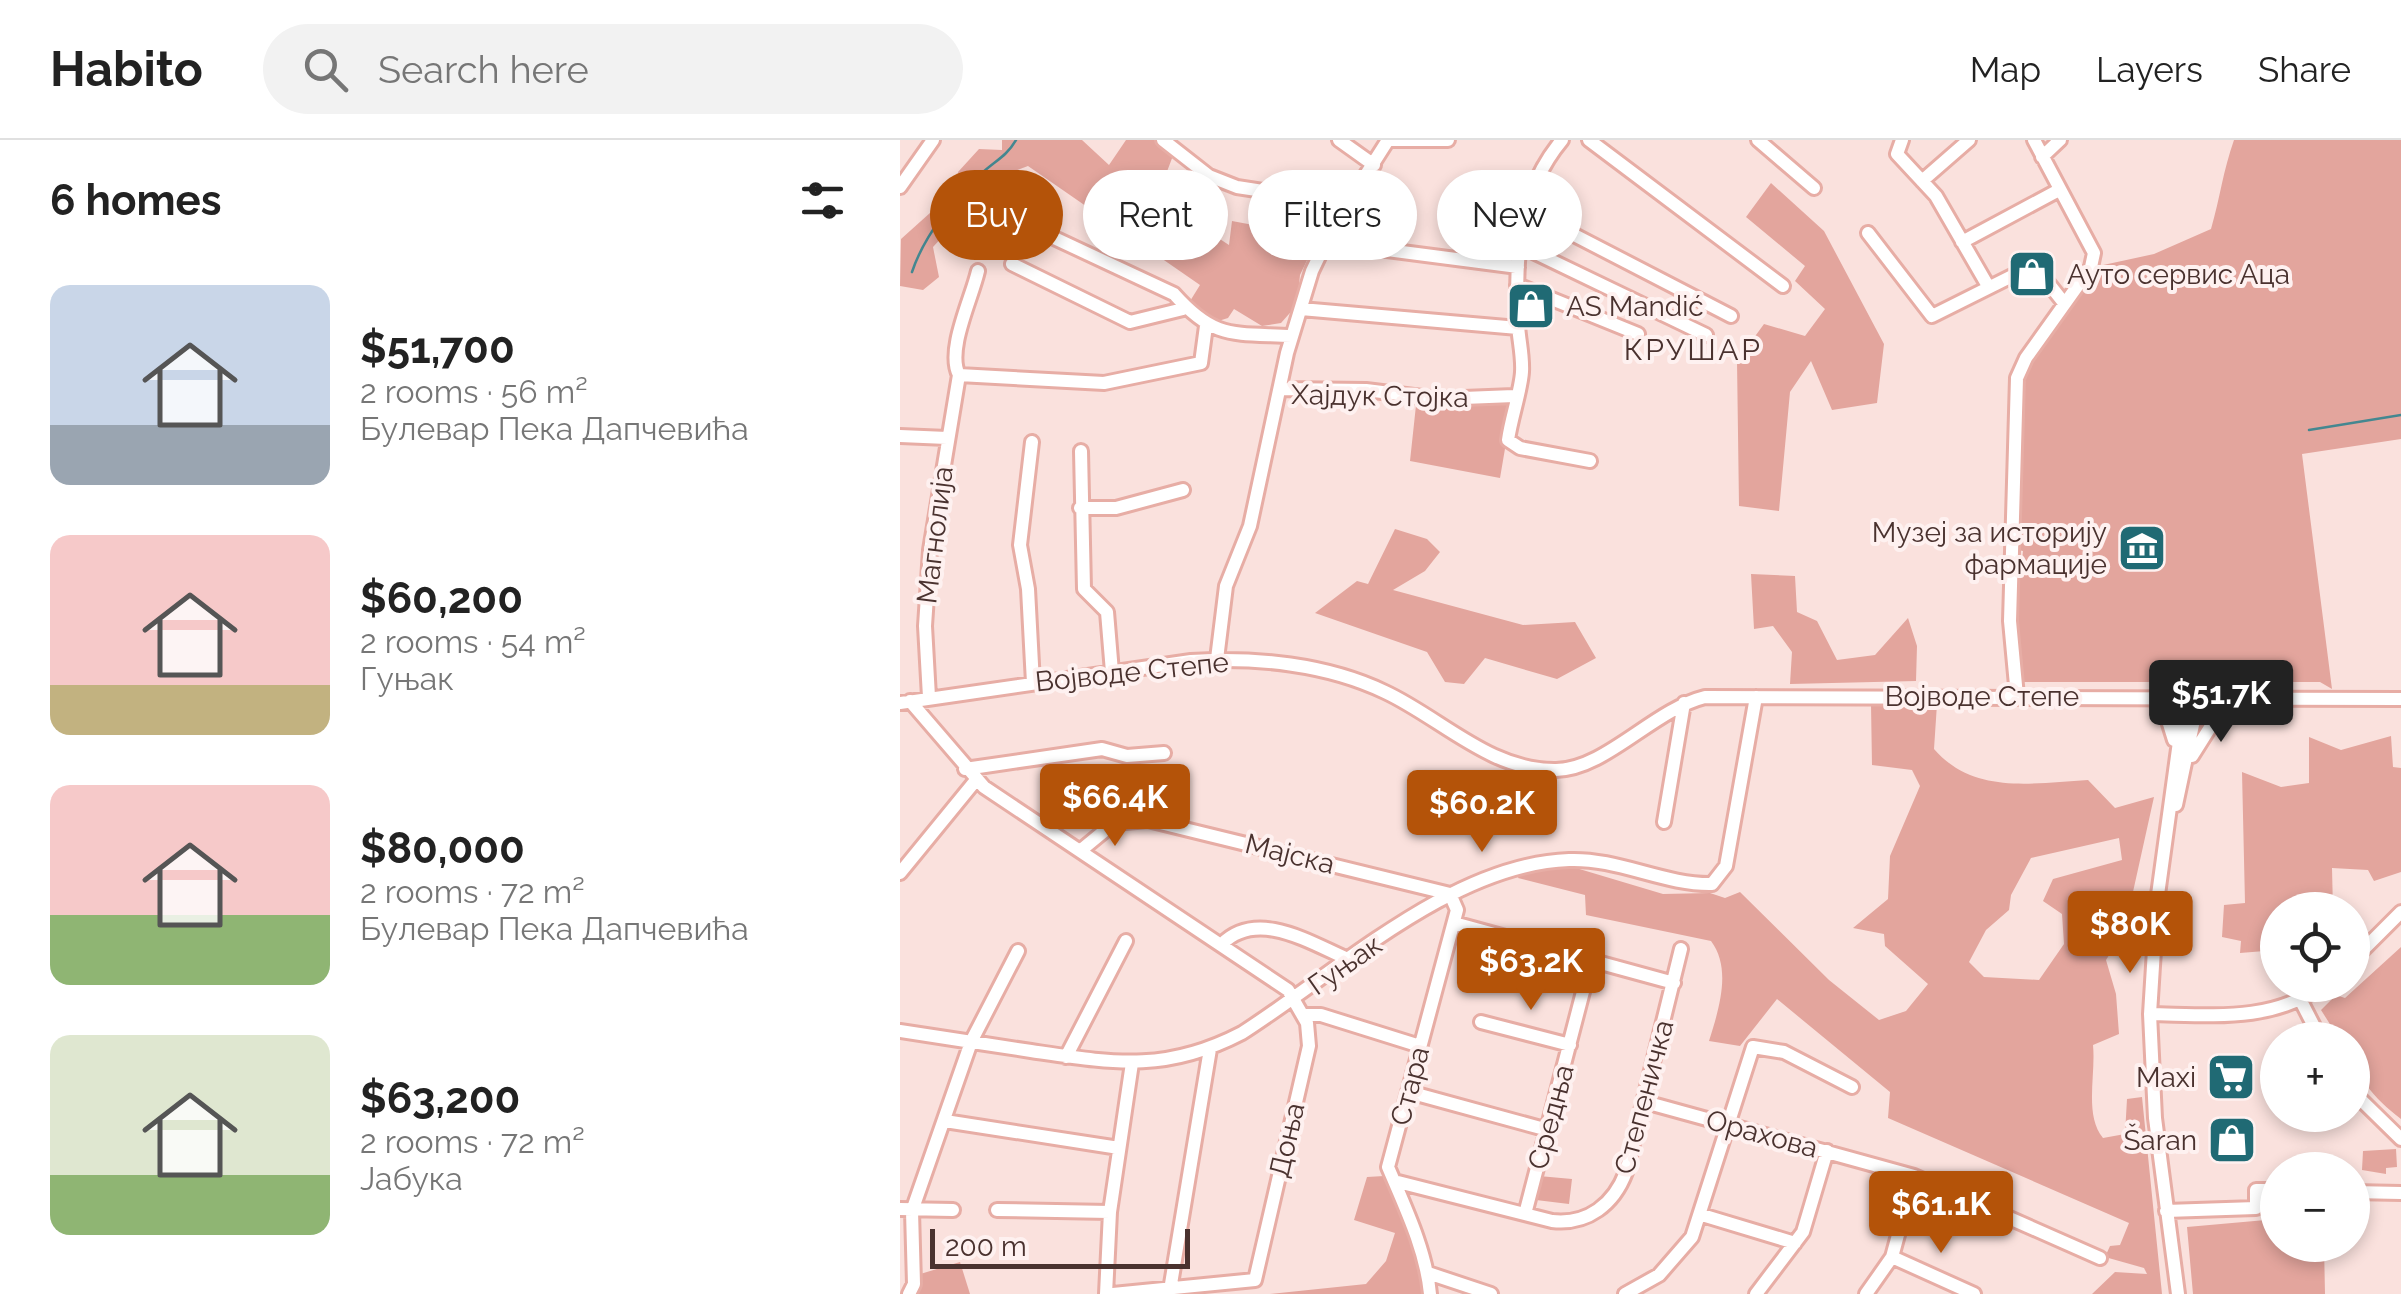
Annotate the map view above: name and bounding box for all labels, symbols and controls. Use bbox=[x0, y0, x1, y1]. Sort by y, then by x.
search box bbox=[263, 24, 963, 114]
text: Habito bbox=[50, 41, 203, 97]
icon: search bbox=[298, 42, 353, 97]
text: Search here bbox=[378, 47, 589, 92]
text: Map bbox=[1970, 49, 2041, 90]
text: Layers bbox=[2096, 49, 2203, 90]
text: Share bbox=[2258, 49, 2351, 90]
chip: Buy bbox=[930, 170, 1063, 260]
chip: Rent bbox=[1083, 170, 1228, 260]
chip: Filters bbox=[1248, 170, 1417, 260]
chip: New bbox=[1437, 170, 1582, 260]
icon: filters bbox=[795, 173, 850, 228]
text: 6 homes bbox=[50, 176, 221, 225]
shop icon: Ауто сервис Аца bbox=[2006, 248, 2058, 300]
place label: Ауто сервис Аца bbox=[2067, 258, 2290, 291]
shop icon: AS Mandić bbox=[1505, 280, 1557, 332]
place label: AS Mandić bbox=[1566, 290, 1704, 323]
text: $51,700 bbox=[360, 324, 515, 373]
icon: home bbox=[130, 325, 250, 445]
district label: КРУШАР bbox=[1624, 332, 1762, 367]
text: 2 rooms · 56 m² bbox=[360, 373, 588, 410]
street label: Хајдук Стојка bbox=[1291, 378, 1469, 414]
text: Булевар Пека Дапчевића bbox=[360, 410, 749, 447]
street label: Магнолија bbox=[910, 464, 960, 606]
place label: Музеј за историју фармације bbox=[1872, 516, 2107, 581]
museum icon: Музеј за историју фармације bbox=[2116, 522, 2168, 574]
text: $60,200 bbox=[360, 574, 523, 623]
icon: home bbox=[130, 575, 250, 695]
text: 2 rooms · 54 m² bbox=[360, 623, 586, 660]
street label: Војводе Степе bbox=[1034, 645, 1230, 699]
text: Гуњак bbox=[360, 660, 454, 697]
pin: $51.7K bbox=[2140, 660, 2302, 745]
text: $51.7K bbox=[2171, 674, 2271, 711]
street label: Војводе Степе bbox=[1885, 680, 2079, 713]
pin: $66.4K bbox=[1034, 764, 1196, 849]
pin: $60.2K bbox=[1401, 770, 1563, 855]
text: $66.4K bbox=[1062, 778, 1168, 815]
text: $60.2K bbox=[1429, 784, 1535, 821]
text: $80,000 bbox=[360, 824, 525, 873]
icon: home bbox=[130, 825, 250, 945]
street label: Мајска bbox=[1242, 827, 1338, 881]
text: 2 rooms · 72 m² bbox=[360, 873, 585, 910]
pin: $80K bbox=[2071, 891, 2189, 976]
map controls bbox=[2260, 892, 2370, 1262]
button: locate bbox=[2260, 892, 2370, 1002]
text: $80K bbox=[2090, 905, 2170, 942]
text: Булевар Пека Дапчевића bbox=[360, 910, 749, 947]
street label: Гуњак bbox=[1302, 928, 1388, 1002]
pin: $63.2K bbox=[1450, 928, 1612, 1013]
text: $63.2K bbox=[1479, 942, 1583, 979]
street label: Степеничка bbox=[1608, 1016, 1680, 1178]
button: + bbox=[2260, 1022, 2370, 1132]
street label: Стара bbox=[1384, 1043, 1436, 1129]
supermarket icon: Maxi bbox=[2205, 1051, 2257, 1103]
street label: Средња bbox=[1521, 1061, 1581, 1173]
place label: Maxi bbox=[2136, 1061, 2196, 1094]
text: $63,200 bbox=[360, 1074, 520, 1123]
icon: home bbox=[130, 1075, 250, 1195]
street label: Доња bbox=[1262, 1099, 1312, 1181]
street label: Орахова bbox=[1702, 1103, 1822, 1165]
shop icon: Šaran bbox=[2206, 1114, 2258, 1166]
text: 2 rooms · 72 m² bbox=[360, 1123, 585, 1160]
place label: Šaran bbox=[2123, 1123, 2197, 1157]
button: − bbox=[2260, 1152, 2370, 1262]
text: Јабука bbox=[360, 1160, 463, 1197]
pin: $61.1K bbox=[1860, 1171, 2022, 1256]
text: $61.1K bbox=[1891, 1185, 1991, 1222]
scale bar bbox=[930, 1224, 1190, 1268]
text: 200 m bbox=[945, 1230, 1027, 1263]

